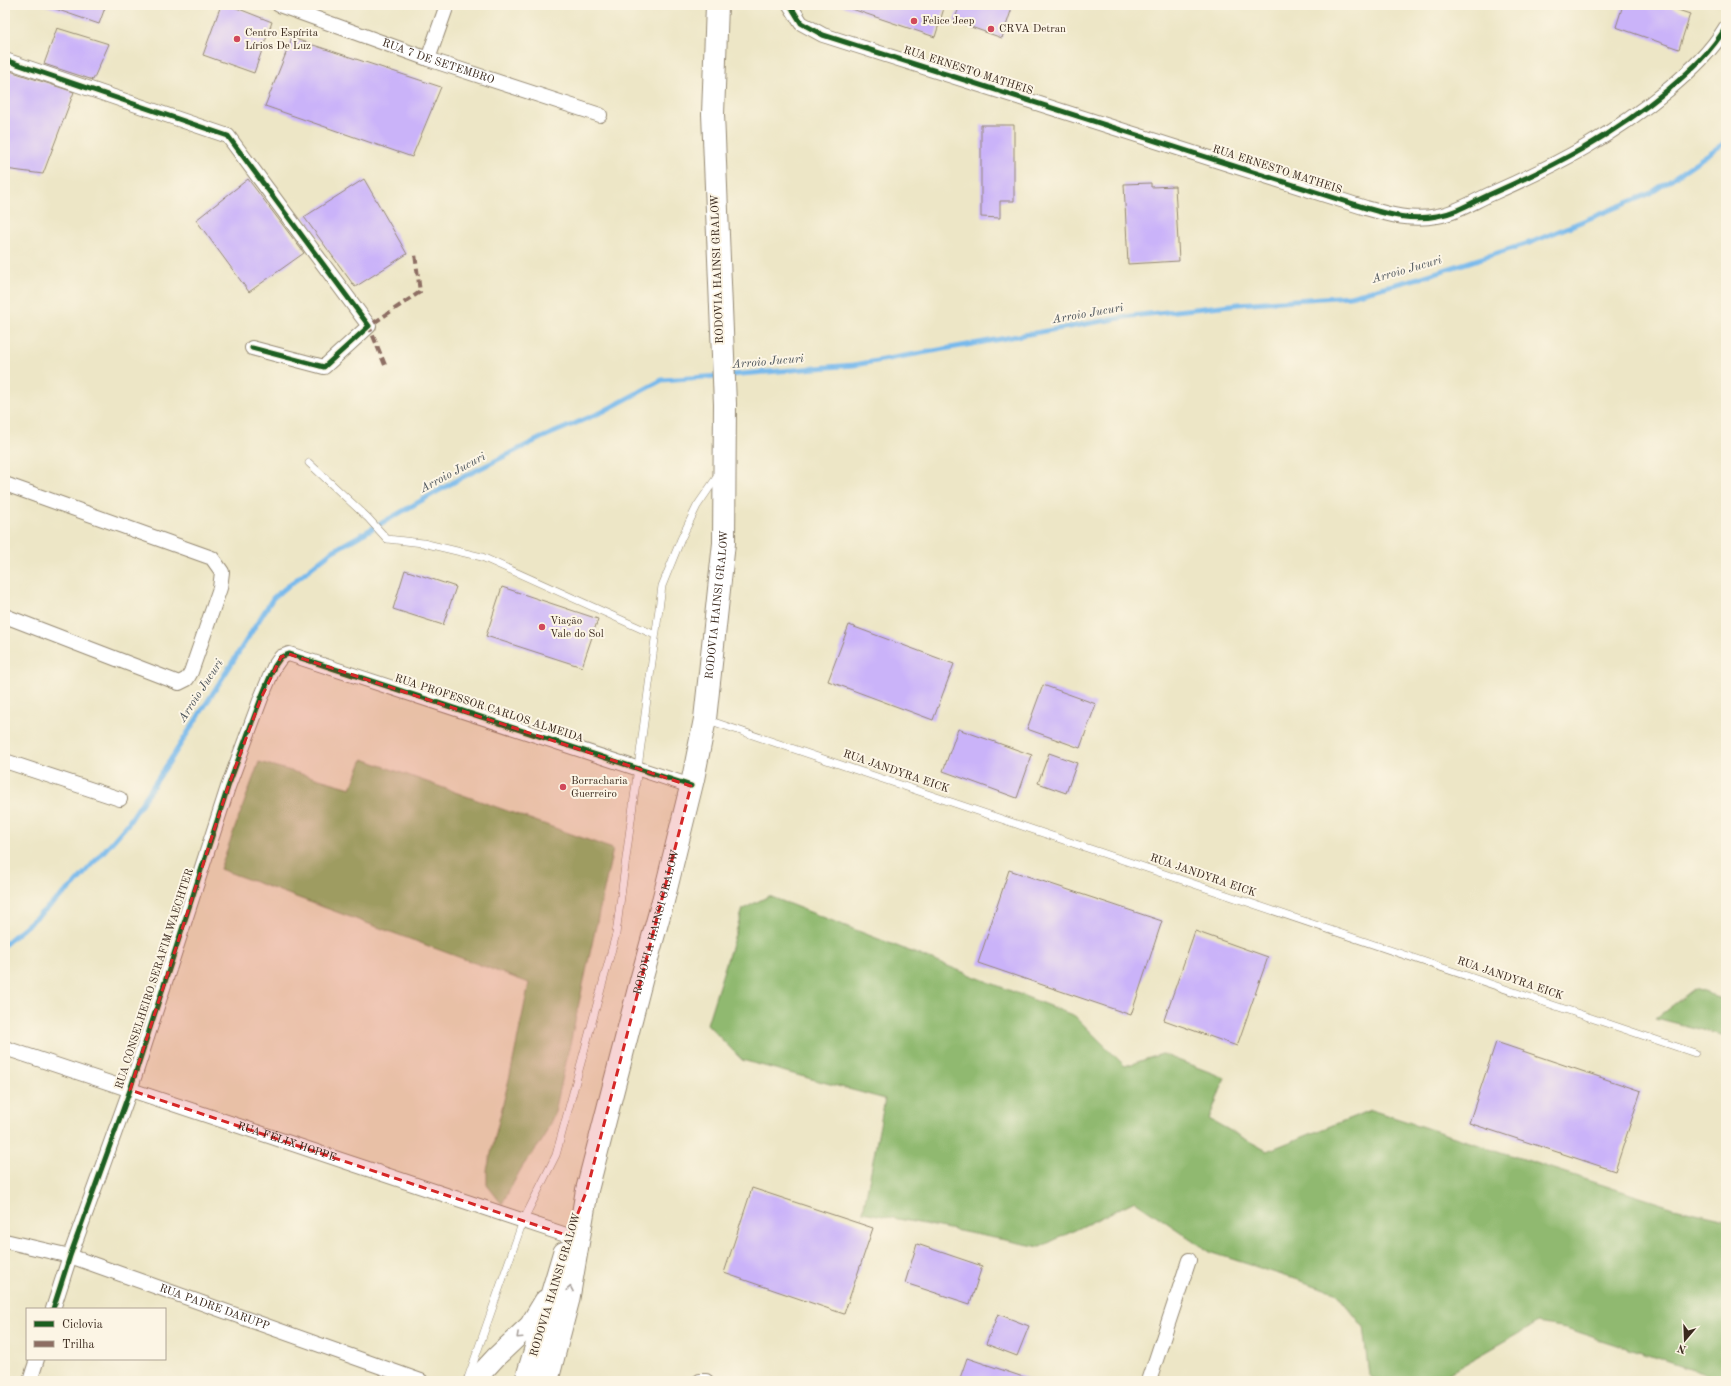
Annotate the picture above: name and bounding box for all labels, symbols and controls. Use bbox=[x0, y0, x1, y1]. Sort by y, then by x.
marker: Felice Jeep bbox=[909, 16, 919, 26]
place label: Felice Jeep bbox=[922, 16, 975, 27]
marker: CRVA Detran bbox=[986, 24, 996, 34]
place label: CRVA Detran bbox=[999, 24, 1066, 35]
place label: Centro Espírita Lírios De Luz bbox=[245, 28, 319, 52]
marker: Centro Espírita Lírios De Luz bbox=[232, 34, 242, 44]
street label: RUA 7 DE SETEMBRO bbox=[381, 37, 496, 86]
street label: RUA ERNESTO MATHEIS bbox=[902, 45, 1034, 97]
street label: RUA ERNESTO MATHEIS bbox=[1211, 144, 1343, 196]
street label: RODOVIA HAINSI GRALOW bbox=[710, 194, 726, 344]
water label: Arroio Jucuri bbox=[1370, 254, 1443, 286]
water label: Arroio Jucuri bbox=[1051, 302, 1124, 326]
water label: Arroio Jucuri bbox=[731, 353, 804, 371]
water label: Arroio Jucuri bbox=[418, 451, 488, 496]
street label: RODOVIA HAINSI GRALOW bbox=[704, 530, 730, 680]
place label: Viação Vale do Sol bbox=[550, 616, 604, 640]
marker: Viação Vale do Sol bbox=[537, 622, 547, 632]
water label: Arroio Jucuri bbox=[176, 658, 226, 725]
street label: RUA PROFESSOR CARLOS ALMEIDA bbox=[393, 673, 585, 745]
street label: RUA JANDYRA EICK bbox=[841, 749, 951, 795]
place label: Borracharia Guerreiro bbox=[571, 776, 628, 800]
marker: Borracharia Guerreiro bbox=[558, 782, 568, 792]
street label: RODOVIA HAINSI GRALOW bbox=[632, 848, 681, 996]
street label: RUA JANDYRA EICK bbox=[1148, 853, 1258, 899]
street label: RUA CONSELHEIRO SERAFIM WAECHTER bbox=[114, 867, 196, 1091]
street label: RUA JANDYRA EICK bbox=[1455, 956, 1565, 1002]
street label: RUA FÉLIX HOPPE bbox=[236, 1120, 338, 1164]
street label: RODOVIA HAINSI GRALOW bbox=[529, 1212, 583, 1358]
street label: RUA PADRE DARUPP bbox=[158, 1283, 271, 1332]
one-way arrow bbox=[565, 1286, 574, 1292]
legend bbox=[26, 1308, 166, 1360]
text: Ciclovia bbox=[62, 1319, 103, 1331]
north arrow bbox=[1665, 1320, 1705, 1360]
one-way arrow bbox=[516, 1331, 524, 1339]
text: Trilha bbox=[62, 1339, 94, 1351]
text: N bbox=[1676, 1341, 1688, 1355]

